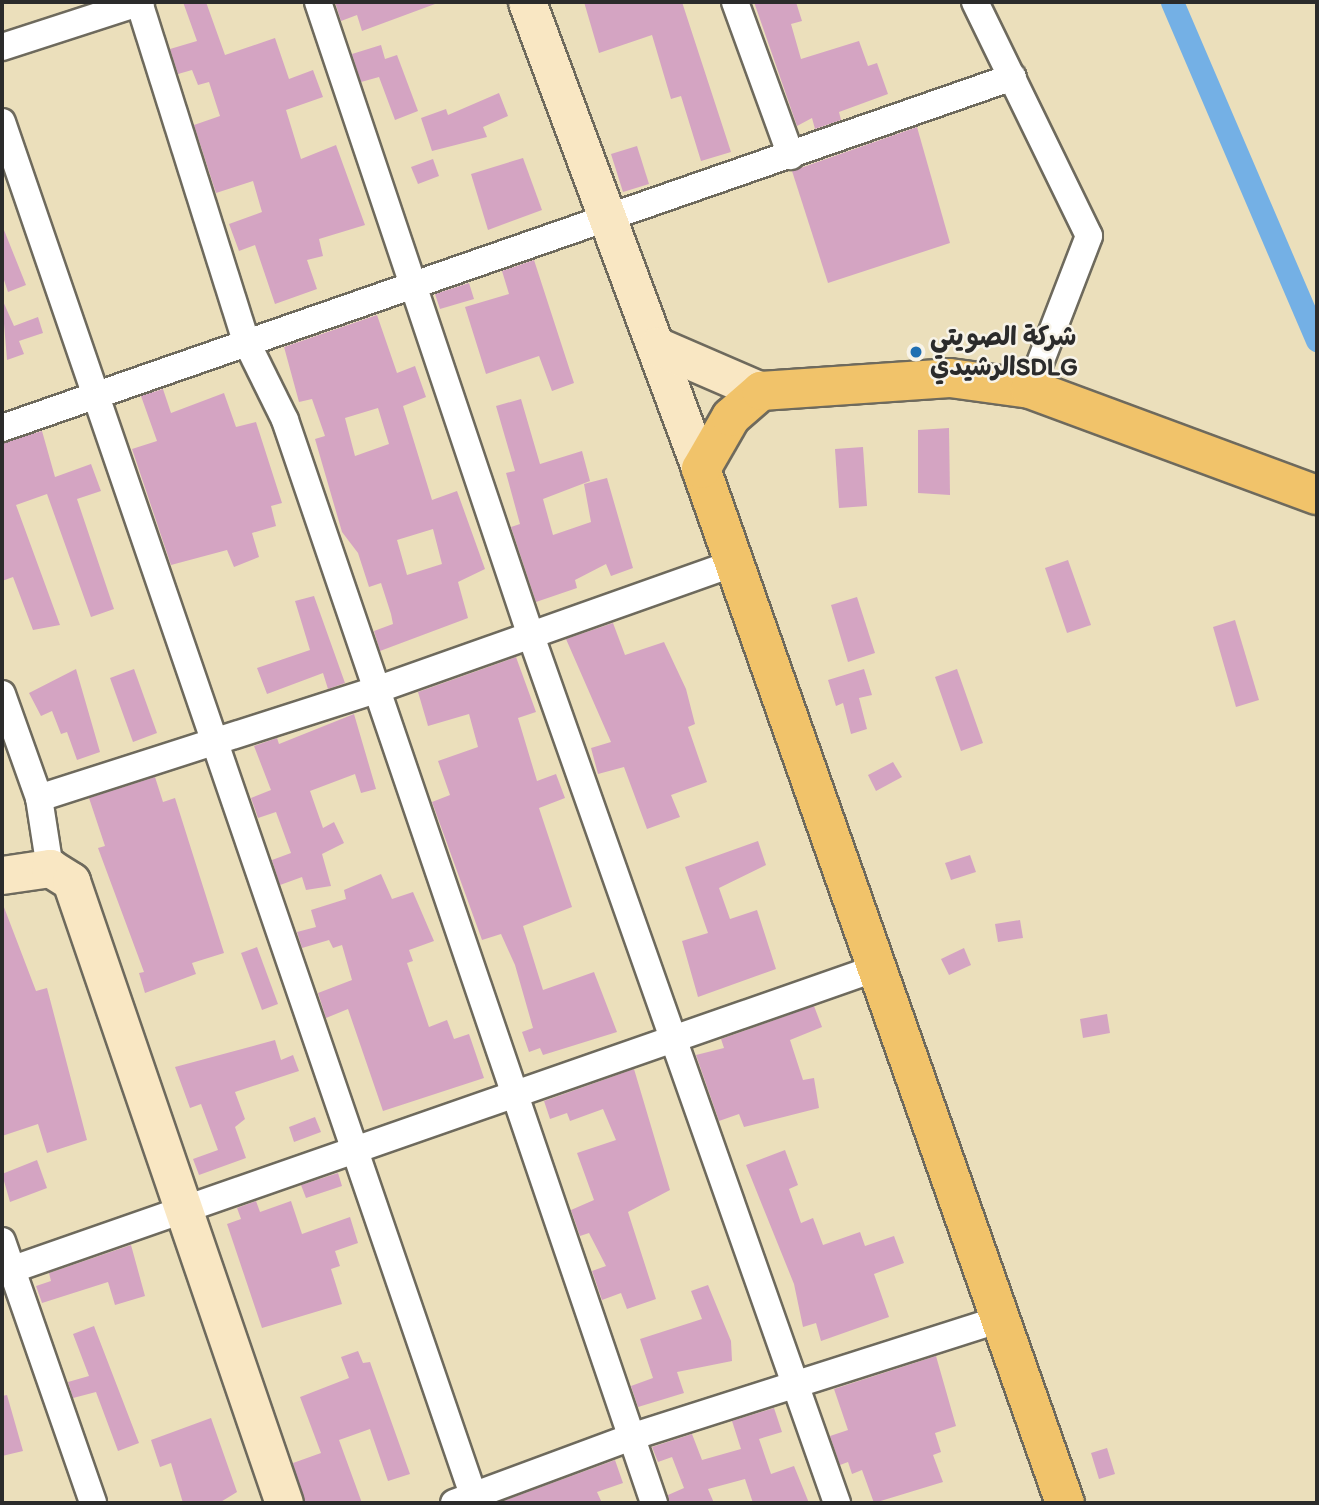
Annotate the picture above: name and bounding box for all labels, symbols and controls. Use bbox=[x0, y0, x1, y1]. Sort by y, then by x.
place label: شركة الصويتي الرشيديSDLG bbox=[930, 321, 1078, 382]
marker: شركة الصويتي الرشيديSDLG bbox=[908, 344, 924, 360]

